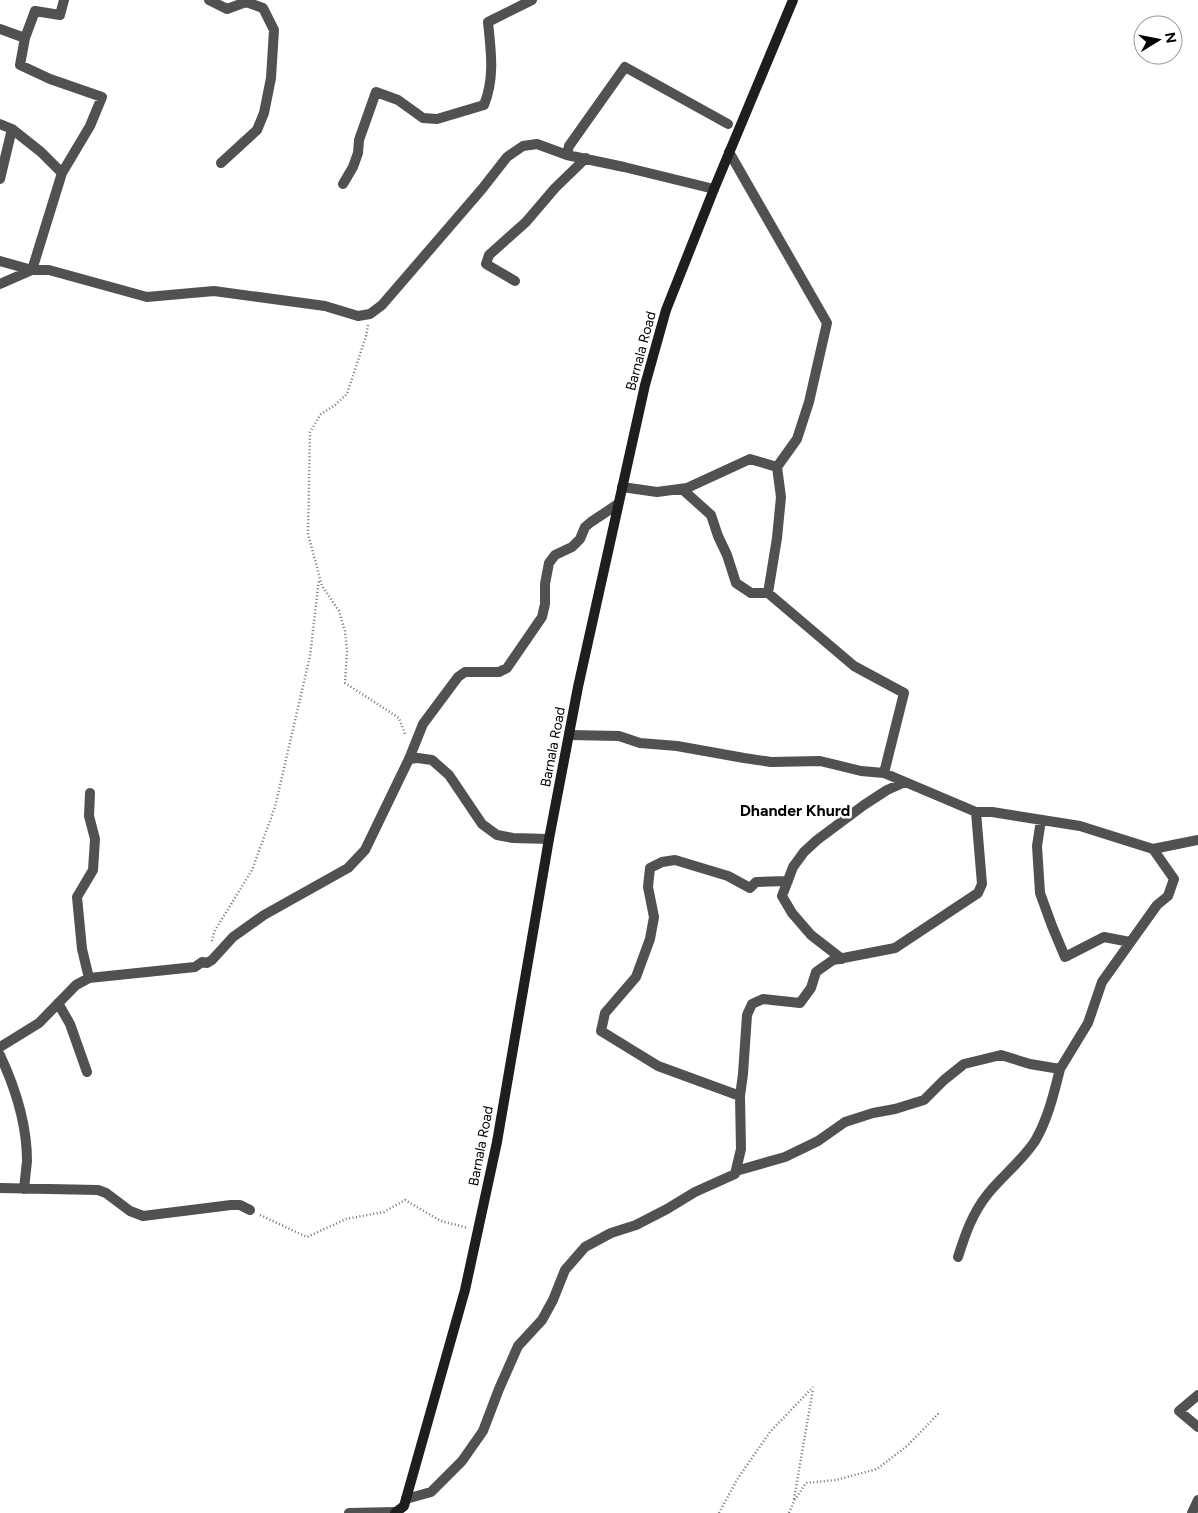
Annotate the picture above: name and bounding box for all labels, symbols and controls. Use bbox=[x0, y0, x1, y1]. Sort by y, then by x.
north arrow bbox=[1133, 15, 1183, 65]
text: N bbox=[1161, 31, 1180, 45]
street label: Barnala Road bbox=[622, 310, 660, 392]
street label: Barnala Road bbox=[537, 705, 569, 789]
district label: Dhander Khurd bbox=[740, 801, 850, 820]
street label: Barnala Road bbox=[465, 1104, 497, 1188]

